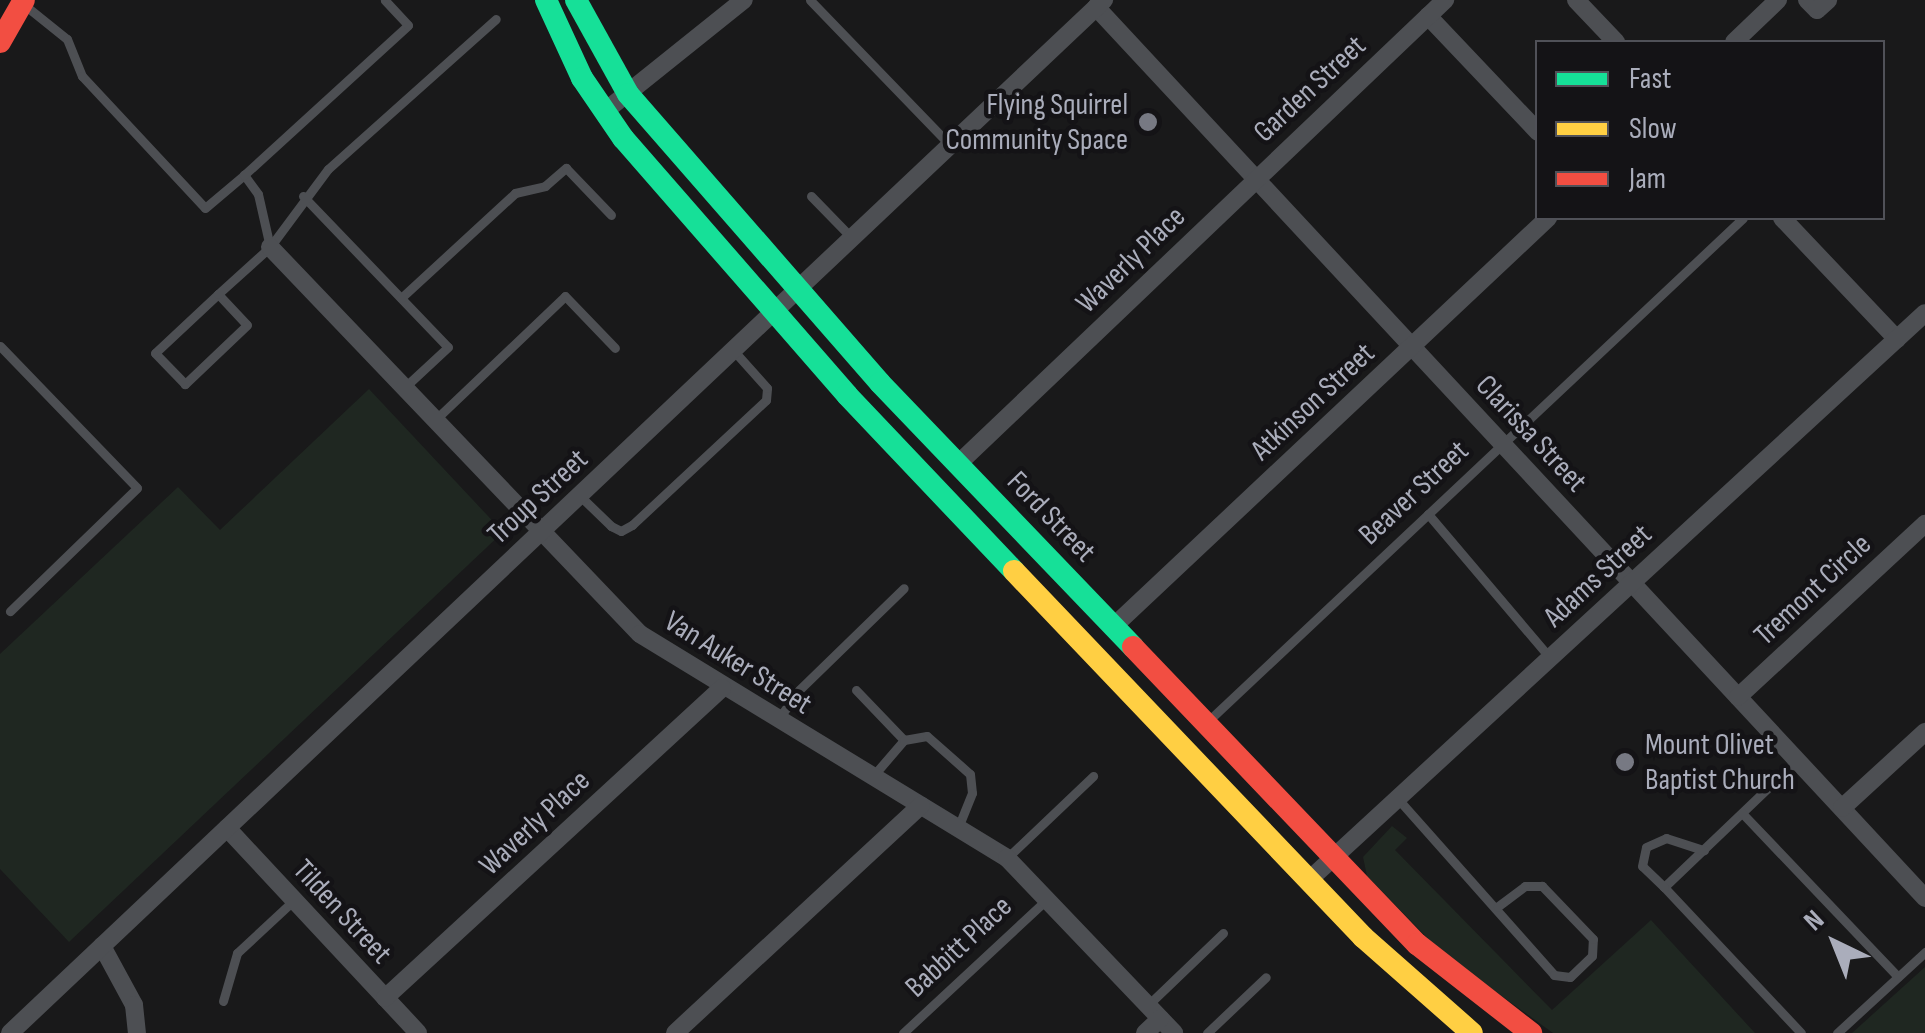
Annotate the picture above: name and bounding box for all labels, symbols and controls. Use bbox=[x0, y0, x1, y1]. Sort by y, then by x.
street label: Garden Street bbox=[1247, 28, 1373, 150]
legend bbox=[1535, 40, 1885, 220]
text: Fast bbox=[1629, 61, 1671, 97]
place label: Flying Squirrel Community Space bbox=[946, 87, 1128, 158]
marker: Flying Squirrel Community Space bbox=[1137, 111, 1159, 133]
text: Slow bbox=[1629, 111, 1677, 147]
text: Jam bbox=[1629, 161, 1666, 197]
street label: Waverly Place bbox=[1069, 199, 1193, 321]
street label: Atkinson Street bbox=[1244, 336, 1382, 468]
street label: Clarissa Street bbox=[1468, 368, 1594, 500]
street label: Beaver Street bbox=[1352, 433, 1476, 553]
street label: Troup Street bbox=[481, 442, 595, 552]
street label: Ford Street bbox=[999, 464, 1103, 570]
street label: Adams Street bbox=[1537, 517, 1659, 635]
street label: Tremont Circle bbox=[1747, 527, 1879, 653]
street label: Van Auker Street bbox=[658, 604, 818, 722]
place label: Mount Olivet Baptist Church bbox=[1645, 727, 1795, 798]
marker: Mount Olivet Baptist Church bbox=[1614, 751, 1636, 773]
street label: Waverly Place bbox=[472, 763, 598, 883]
street label: Tilden Street bbox=[285, 853, 399, 971]
street label: Babbitt Place bbox=[898, 889, 1020, 1005]
north arrow bbox=[1785, 893, 1885, 993]
text: N bbox=[1797, 904, 1831, 938]

